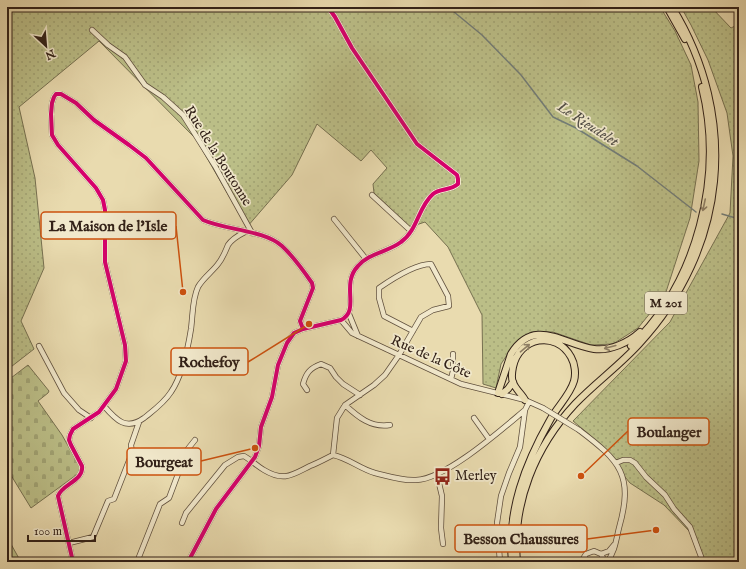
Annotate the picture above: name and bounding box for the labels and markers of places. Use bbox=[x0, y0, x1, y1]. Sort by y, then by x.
callout: La Maison de l'Isle bbox=[41, 212, 176, 239]
callout: Rochefoy bbox=[171, 348, 248, 375]
callout: Boulanger bbox=[628, 418, 709, 445]
callout: Bourgeat bbox=[127, 448, 201, 475]
bus stop icon: Merley bbox=[432, 466, 452, 486]
place label: Merley bbox=[455, 467, 497, 485]
callout: Besson Chaussures bbox=[455, 525, 587, 552]

